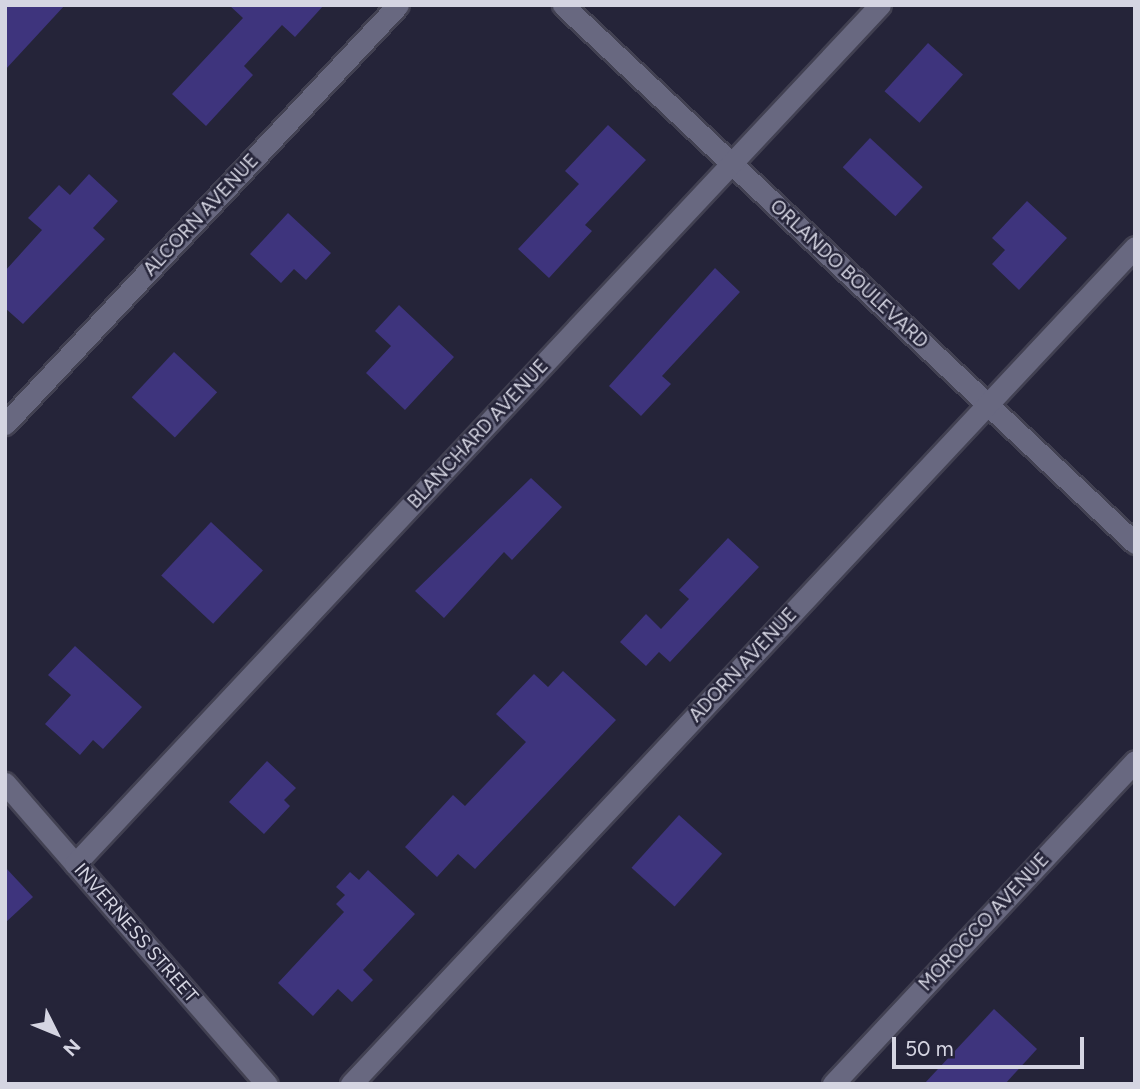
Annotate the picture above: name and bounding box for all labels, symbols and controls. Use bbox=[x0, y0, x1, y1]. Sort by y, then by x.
street label: ALCORN AVENUE bbox=[139, 149, 263, 281]
street label: ORLANDO BOULEVARD bbox=[765, 195, 933, 353]
street label: BLANCHARD AVENUE bbox=[403, 355, 553, 513]
street label: ADORN AVENUE bbox=[684, 603, 802, 727]
street label: MOROCCO AVENUE bbox=[914, 848, 1054, 996]
street label: INVERNESS STREET bbox=[69, 859, 203, 1007]
north arrow bbox=[21, 998, 91, 1068]
scale bar bbox=[895, 1023, 1088, 1066]
text: N bbox=[58, 1034, 85, 1061]
text: 50 m bbox=[905, 1036, 954, 1061]

